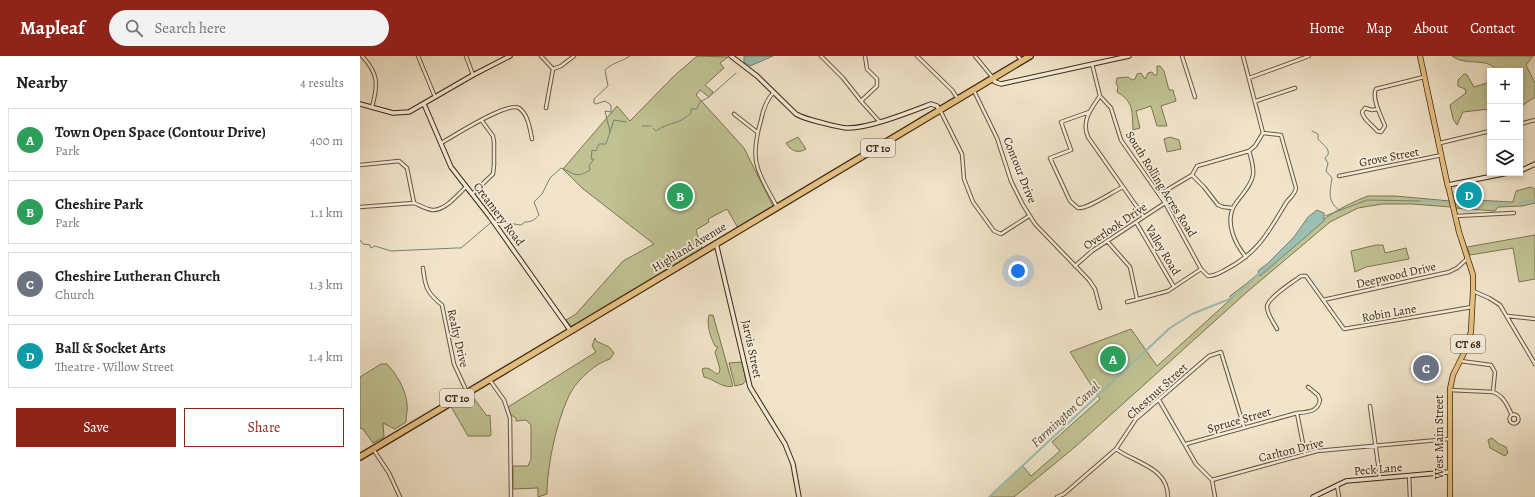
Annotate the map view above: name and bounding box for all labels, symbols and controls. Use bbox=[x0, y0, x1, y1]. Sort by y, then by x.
search box bbox=[109, 10, 389, 46]
text: Mapleaf bbox=[20, 15, 85, 41]
icon: search bbox=[123, 17, 145, 39]
text: Search here bbox=[155, 18, 226, 38]
text: Home bbox=[1309, 19, 1344, 38]
text: Map bbox=[1366, 19, 1392, 38]
text: About bbox=[1414, 19, 1448, 38]
text: Contact bbox=[1470, 19, 1515, 38]
map controls bbox=[1487, 68, 1523, 176]
button: + bbox=[1487, 68, 1523, 104]
text: Nearby bbox=[16, 71, 67, 94]
text: 4 results bbox=[300, 74, 344, 91]
button: − bbox=[1487, 104, 1523, 140]
text: Town Open Space (Contour Drive) bbox=[55, 122, 266, 142]
street label: South Rolling Acres Road bbox=[1122, 128, 1201, 241]
text: A bbox=[26, 132, 34, 149]
text: 400 m bbox=[310, 132, 343, 149]
street label: Contour Drive bbox=[999, 134, 1041, 206]
road number: CT 10 bbox=[861, 139, 895, 157]
button: layers bbox=[1487, 140, 1523, 176]
text: Park bbox=[55, 142, 79, 159]
street label: Grove Street bbox=[1358, 143, 1420, 171]
street label: Creamery Road bbox=[470, 179, 528, 249]
pin: D bbox=[1456, 180, 1482, 210]
pin: B bbox=[667, 181, 693, 211]
text: Cheshire Park bbox=[55, 194, 143, 214]
street label: Overlook Drive bbox=[1080, 199, 1150, 253]
text: B bbox=[26, 204, 34, 221]
text: 1.1 km bbox=[310, 204, 343, 221]
text: Park bbox=[55, 214, 79, 231]
street label: Highland Avenue bbox=[649, 218, 729, 276]
street label: Valley Road bbox=[1141, 221, 1185, 279]
street label: Deepwood Drive bbox=[1355, 258, 1437, 292]
your location bbox=[1008, 261, 1028, 281]
text: Cheshire Lutheran Church bbox=[55, 266, 220, 286]
text: C bbox=[26, 276, 34, 293]
text: 1.3 km bbox=[309, 276, 343, 293]
text: Church bbox=[55, 286, 94, 303]
street label: Robin Lane bbox=[1361, 300, 1417, 326]
street label: Realty Drive bbox=[444, 307, 472, 369]
street label: Jarvis Street bbox=[738, 318, 766, 380]
road number: CT 68 bbox=[1451, 335, 1485, 353]
text: Ball & Socket Arts bbox=[55, 338, 166, 358]
pin: A bbox=[1100, 344, 1126, 374]
text: D bbox=[25, 348, 35, 365]
text: 1.4 km bbox=[309, 348, 343, 365]
pin: C bbox=[1413, 353, 1439, 383]
text: Theatre · Willow Street bbox=[55, 358, 174, 375]
street label: Chestnut Street bbox=[1123, 359, 1191, 423]
water label: Farmington Canal bbox=[1027, 378, 1104, 451]
road number: CT 10 bbox=[440, 389, 474, 407]
street label: West Main Street bbox=[1431, 395, 1447, 480]
street label: Spruce Street bbox=[1205, 403, 1273, 437]
button: Save bbox=[16, 408, 176, 447]
button: Share bbox=[184, 408, 344, 447]
street label: Carlton Drive bbox=[1257, 434, 1325, 466]
street label: Peck Lane bbox=[1353, 459, 1403, 479]

